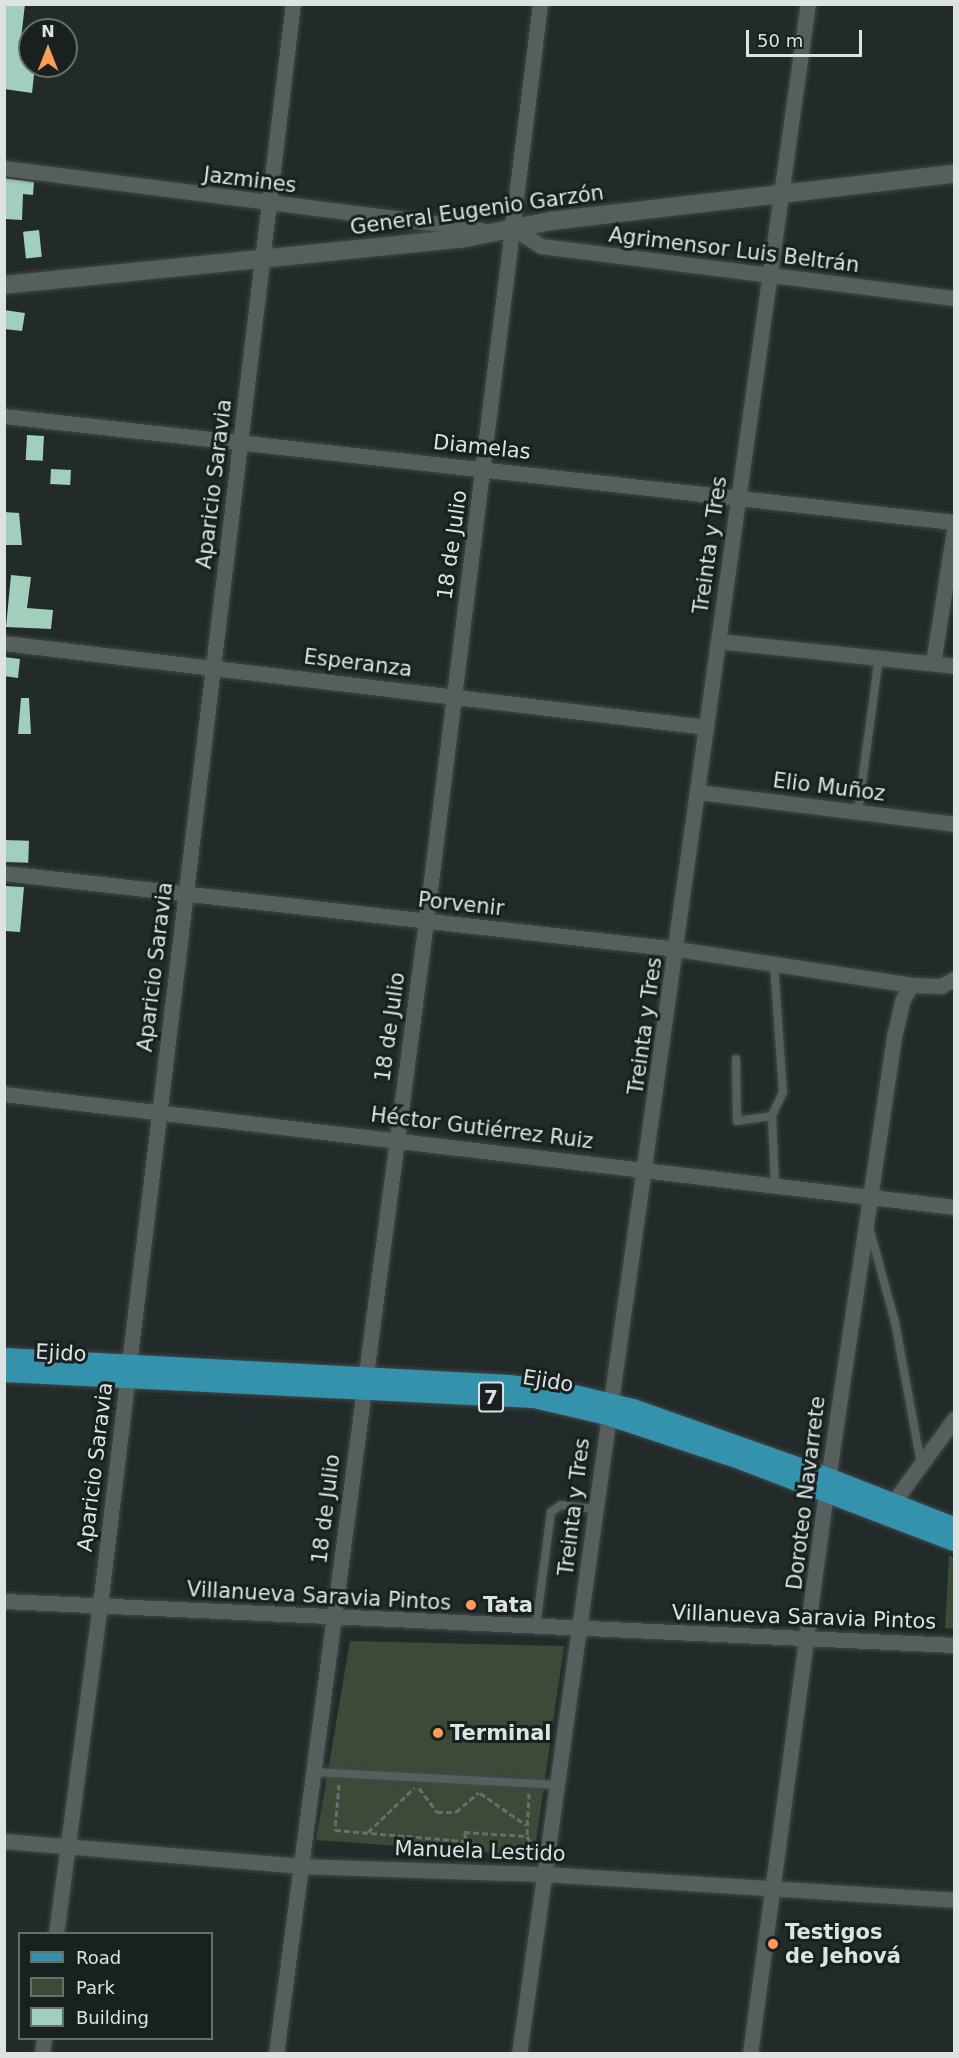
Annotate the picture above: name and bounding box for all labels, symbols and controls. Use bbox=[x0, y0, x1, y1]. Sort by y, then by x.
north arrow bbox=[18, 18, 78, 78]
scale bar bbox=[749, 18, 864, 56]
text: N bbox=[41, 22, 55, 41]
text: 50 m bbox=[757, 30, 803, 51]
street label: Jazmines bbox=[202, 162, 298, 198]
street label: General Eugenio Garzón bbox=[349, 180, 605, 240]
street label: Agrimensor Luis Beltrán bbox=[607, 222, 861, 278]
street label: Aparicio Saravia bbox=[191, 398, 237, 570]
street label: Diamelas bbox=[432, 429, 532, 465]
street label: Treinta y Tres bbox=[688, 475, 732, 615]
street label: 18 de Julio bbox=[432, 489, 472, 601]
street label: Esperanza bbox=[302, 644, 414, 682]
street label: Elio Muñoz bbox=[771, 768, 887, 806]
street label: Aparicio Saravia bbox=[132, 881, 178, 1053]
street label: Porvenir bbox=[417, 887, 505, 921]
street label: Treinta y Tres bbox=[623, 956, 667, 1096]
street label: 18 de Julio bbox=[370, 971, 410, 1083]
street label: Héctor Gutiérrez Ruiz bbox=[369, 1102, 595, 1154]
street label: Ejido bbox=[35, 1339, 87, 1367]
street label: Ejido bbox=[521, 1365, 575, 1397]
road number: 7 bbox=[478, 1380, 504, 1414]
street label: Aparicio Saravia bbox=[72, 1381, 118, 1553]
street label: Doroteo Navarrete bbox=[782, 1395, 830, 1591]
street label: Treinta y Tres bbox=[553, 1437, 595, 1577]
street label: 18 de Julio bbox=[307, 1453, 345, 1565]
street label: Villanueva Saravia Pintos bbox=[186, 1576, 452, 1616]
place label: Tata bbox=[483, 1592, 533, 1618]
marker: Tata bbox=[464, 1598, 478, 1612]
street label: Villanueva Saravia Pintos bbox=[671, 1600, 937, 1634]
place label: Terminal bbox=[450, 1720, 552, 1746]
marker: Terminal bbox=[431, 1726, 445, 1740]
street label: Manuela Lestido bbox=[394, 1835, 566, 1867]
place label: Testigos de Jehová bbox=[785, 1919, 901, 1969]
legend bbox=[18, 1932, 213, 2040]
marker: Testigos de Jehová bbox=[766, 1937, 780, 1951]
text: Road bbox=[76, 1947, 121, 1968]
text: Park bbox=[76, 1977, 115, 1998]
text: Building bbox=[76, 2007, 149, 2028]

